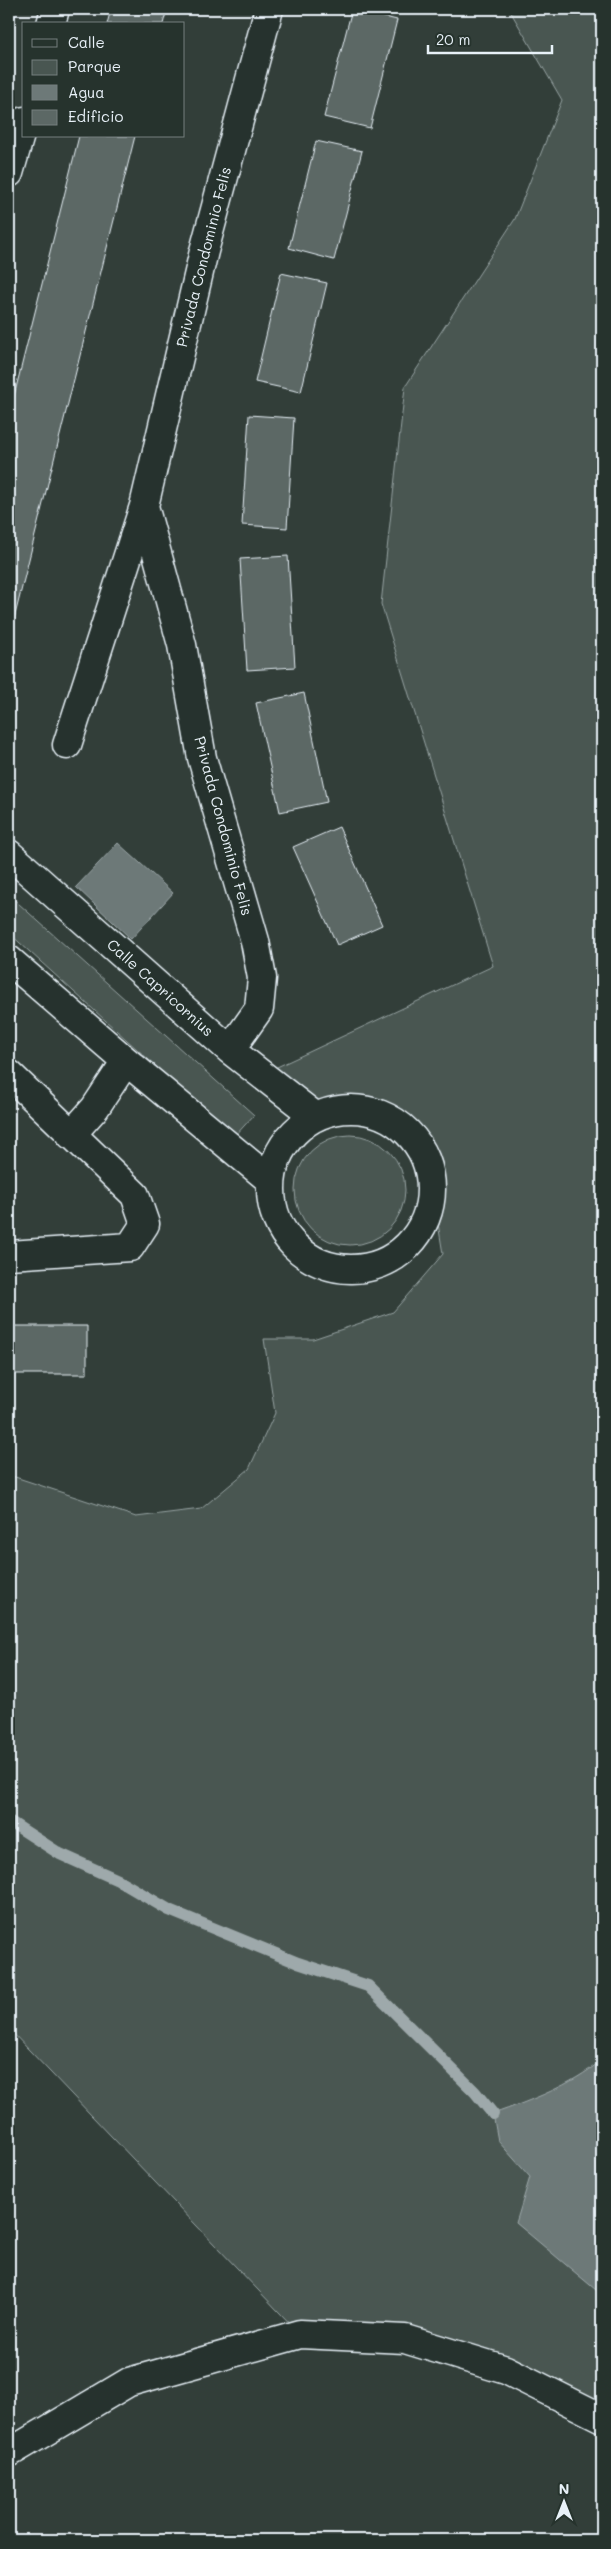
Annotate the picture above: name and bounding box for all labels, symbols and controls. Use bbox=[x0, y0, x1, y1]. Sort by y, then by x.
legend bbox=[22, 22, 185, 138]
scale bar bbox=[428, 22, 552, 54]
text: 20 m bbox=[436, 29, 470, 49]
text: Calle bbox=[68, 32, 105, 52]
text: Parque bbox=[68, 56, 121, 76]
text: Agua bbox=[68, 82, 105, 102]
text: Edificio bbox=[68, 106, 124, 126]
street label: Privada Condominio Felis bbox=[171, 165, 235, 349]
street label: Privada Condominio Felis bbox=[190, 734, 258, 918]
street label: Calle Capricornius bbox=[103, 934, 218, 1040]
north arrow bbox=[538, 2476, 588, 2526]
text: N bbox=[559, 2479, 569, 2498]

